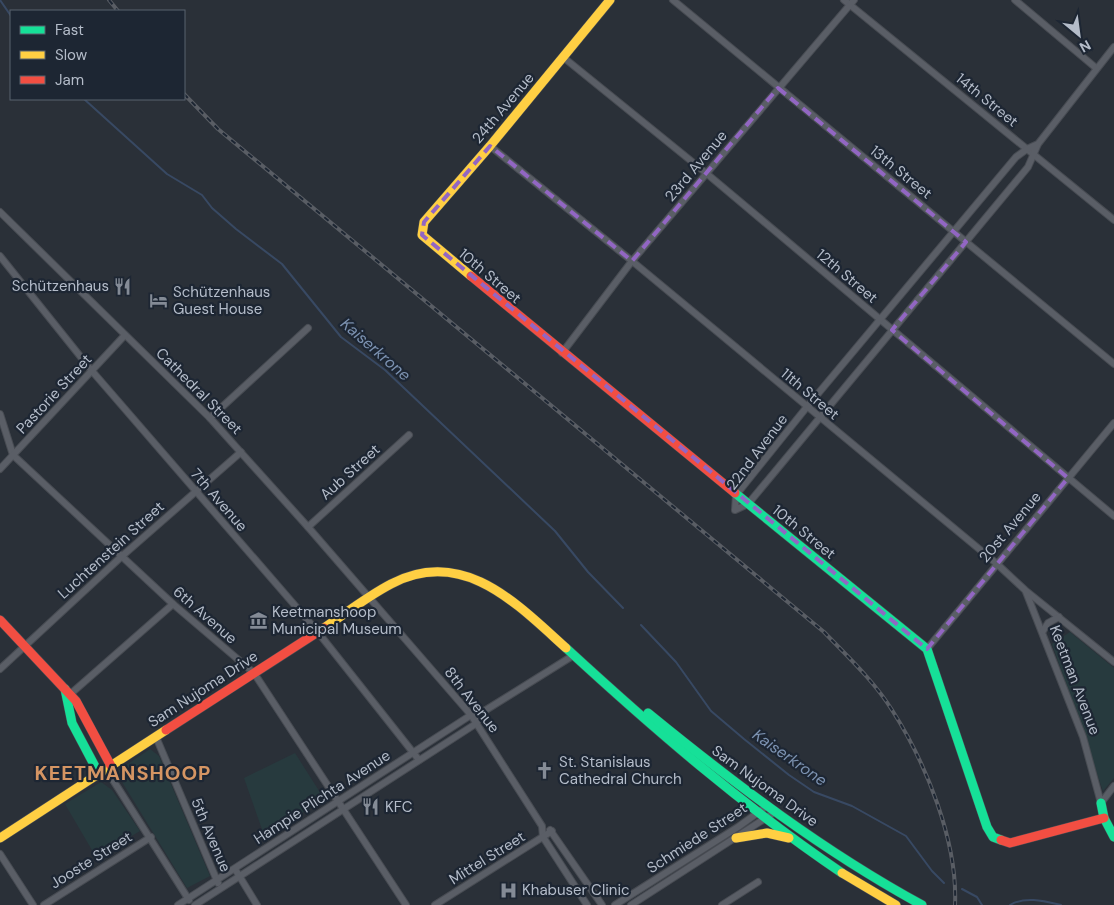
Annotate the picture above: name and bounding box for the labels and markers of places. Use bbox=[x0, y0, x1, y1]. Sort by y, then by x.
place label: Schützenhaus bbox=[12, 276, 109, 296]
restaurant icon: Schützenhaus bbox=[113, 276, 133, 296]
place label: Schützenhaus Guest House bbox=[173, 282, 270, 319]
hotel icon: Schützenhaus Guest House bbox=[149, 291, 169, 311]
place label: Keetmanshoop Municipal Museum bbox=[272, 602, 402, 639]
museum icon: Keetmanshoop Municipal Museum bbox=[248, 611, 268, 631]
place label: St. Stanislaus Cathedral Church bbox=[559, 752, 682, 789]
church icon: St. Stanislaus Cathedral Church bbox=[535, 761, 555, 781]
restaurant icon: KFC bbox=[361, 797, 381, 817]
place label: KFC bbox=[385, 797, 413, 817]
hospital icon: Khabuser Clinic bbox=[498, 880, 518, 900]
place label: Khabuser Clinic bbox=[522, 880, 630, 900]

